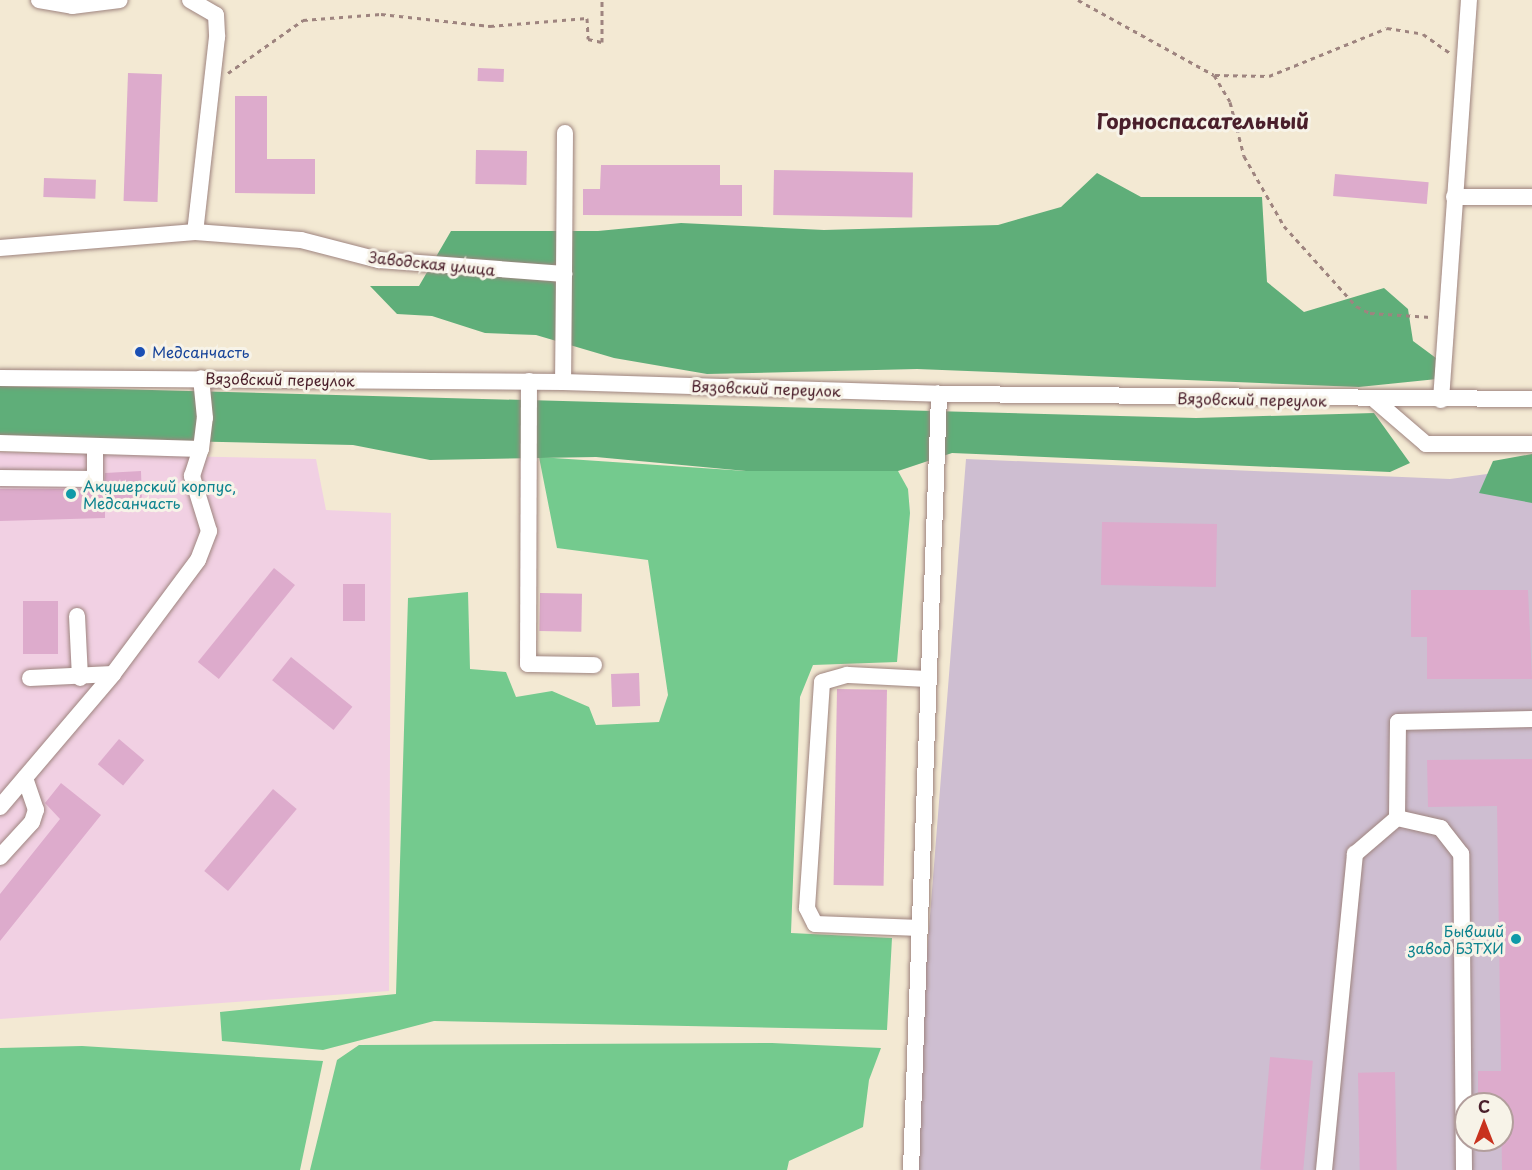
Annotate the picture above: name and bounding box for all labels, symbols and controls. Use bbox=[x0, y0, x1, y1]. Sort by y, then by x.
district label: Горноспасательный bbox=[1097, 107, 1309, 133]
street label: Заводская улица bbox=[368, 247, 496, 279]
place label: Медсанчасть bbox=[152, 343, 249, 361]
marker: Медсанчасть bbox=[133, 345, 147, 359]
street label: Вязовский переулок bbox=[205, 369, 355, 389]
street label: Вязовский переулок bbox=[691, 376, 841, 400]
street label: Вязовский переулок bbox=[1177, 389, 1327, 409]
place label: Акушерский корпус, Медсанчасть bbox=[83, 476, 237, 511]
marker: Акушерский корпус, Медсанчасть bbox=[64, 487, 78, 501]
place label: Бывший завод БЗТХИ bbox=[1407, 921, 1504, 956]
marker: Бывший завод БЗТХИ bbox=[1509, 932, 1523, 946]
north arrow bbox=[1454, 1092, 1514, 1152]
text: С bbox=[1478, 1094, 1490, 1118]

